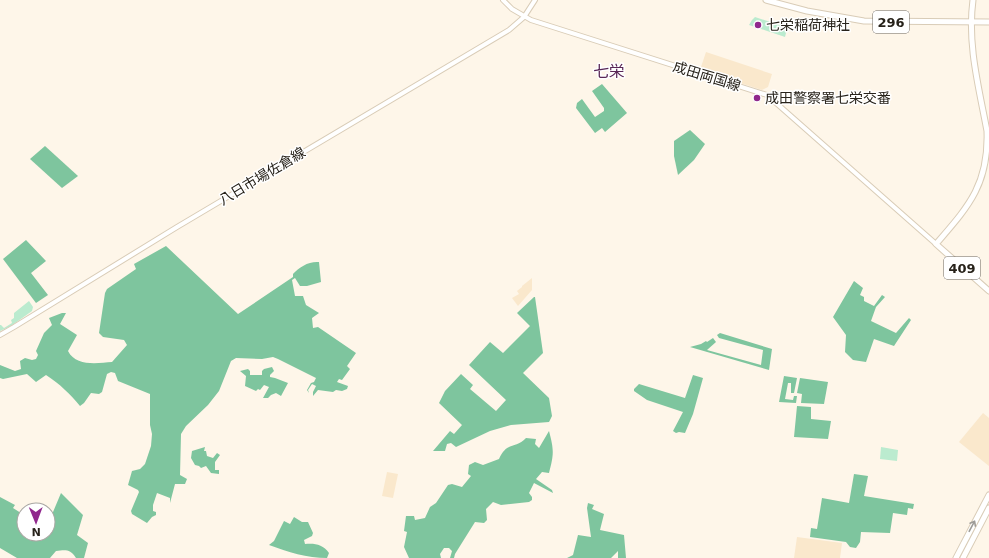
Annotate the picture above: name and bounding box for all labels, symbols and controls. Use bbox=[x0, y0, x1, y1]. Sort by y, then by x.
road number: 296 bbox=[873, 11, 909, 33]
place label: 七栄稲荷神社 bbox=[766, 17, 850, 33]
marker: 七栄稲荷神社 bbox=[753, 20, 763, 30]
street label: 成田両国線 bbox=[671, 58, 743, 94]
district label: 七栄 bbox=[593, 62, 625, 81]
place label: 成田警察署七栄交番 bbox=[765, 90, 891, 106]
marker: 成田警察署七栄交番 bbox=[752, 93, 762, 103]
street label: 八日市場佐倉線 bbox=[216, 144, 308, 208]
road number: 409 bbox=[944, 257, 980, 279]
north arrow bbox=[16, 502, 56, 542]
one-way arrow bbox=[969, 521, 977, 533]
text: N bbox=[31, 525, 41, 538]

